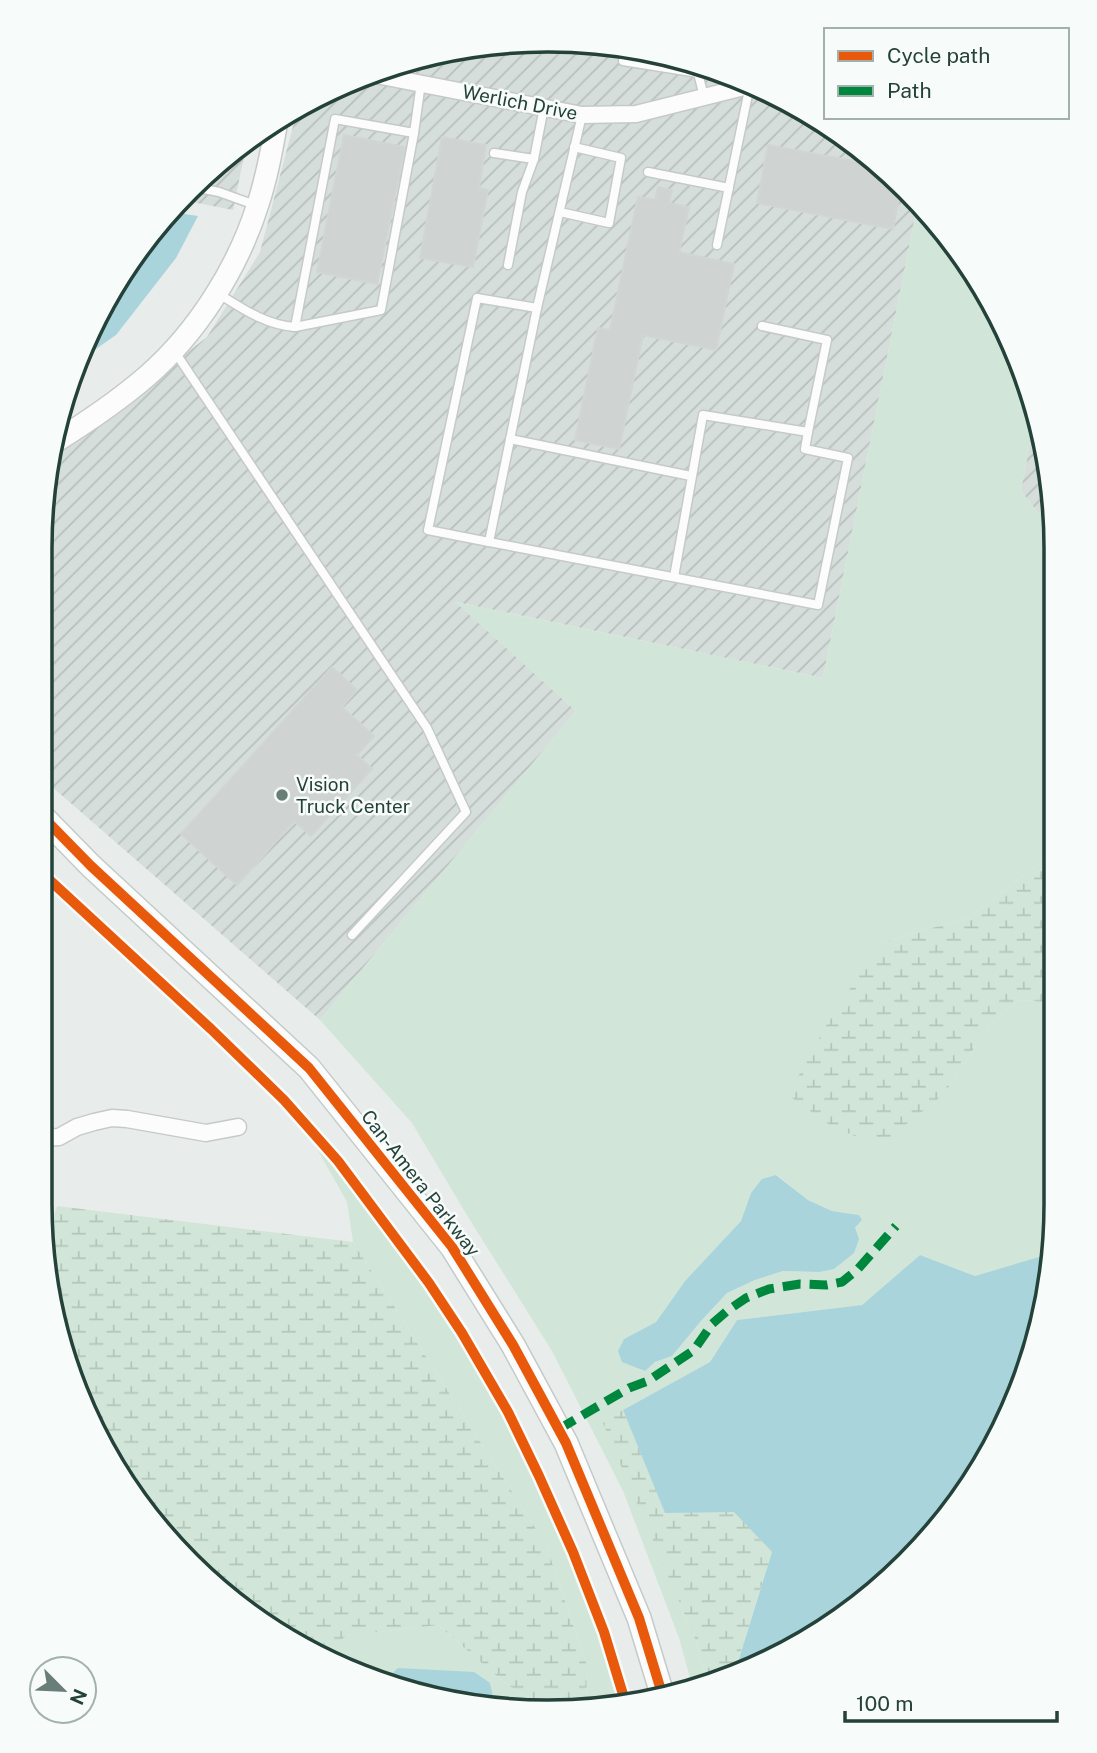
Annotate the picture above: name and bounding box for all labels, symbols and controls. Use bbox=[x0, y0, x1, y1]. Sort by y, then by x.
legend bbox=[824, 28, 1069, 119]
text: Cycle path bbox=[887, 43, 990, 68]
text: Path bbox=[887, 78, 932, 103]
street label: Werlich Drive bbox=[460, 80, 580, 124]
place label: Vision Truck Center bbox=[296, 773, 410, 817]
marker: Vision Truck Center bbox=[274, 787, 290, 803]
street label: Can-Amera Parkway bbox=[357, 1105, 485, 1261]
north arrow bbox=[28, 1655, 98, 1725]
scale bar bbox=[845, 1680, 1057, 1724]
text: N bbox=[65, 1686, 92, 1708]
text: 100 m bbox=[856, 1691, 913, 1716]

